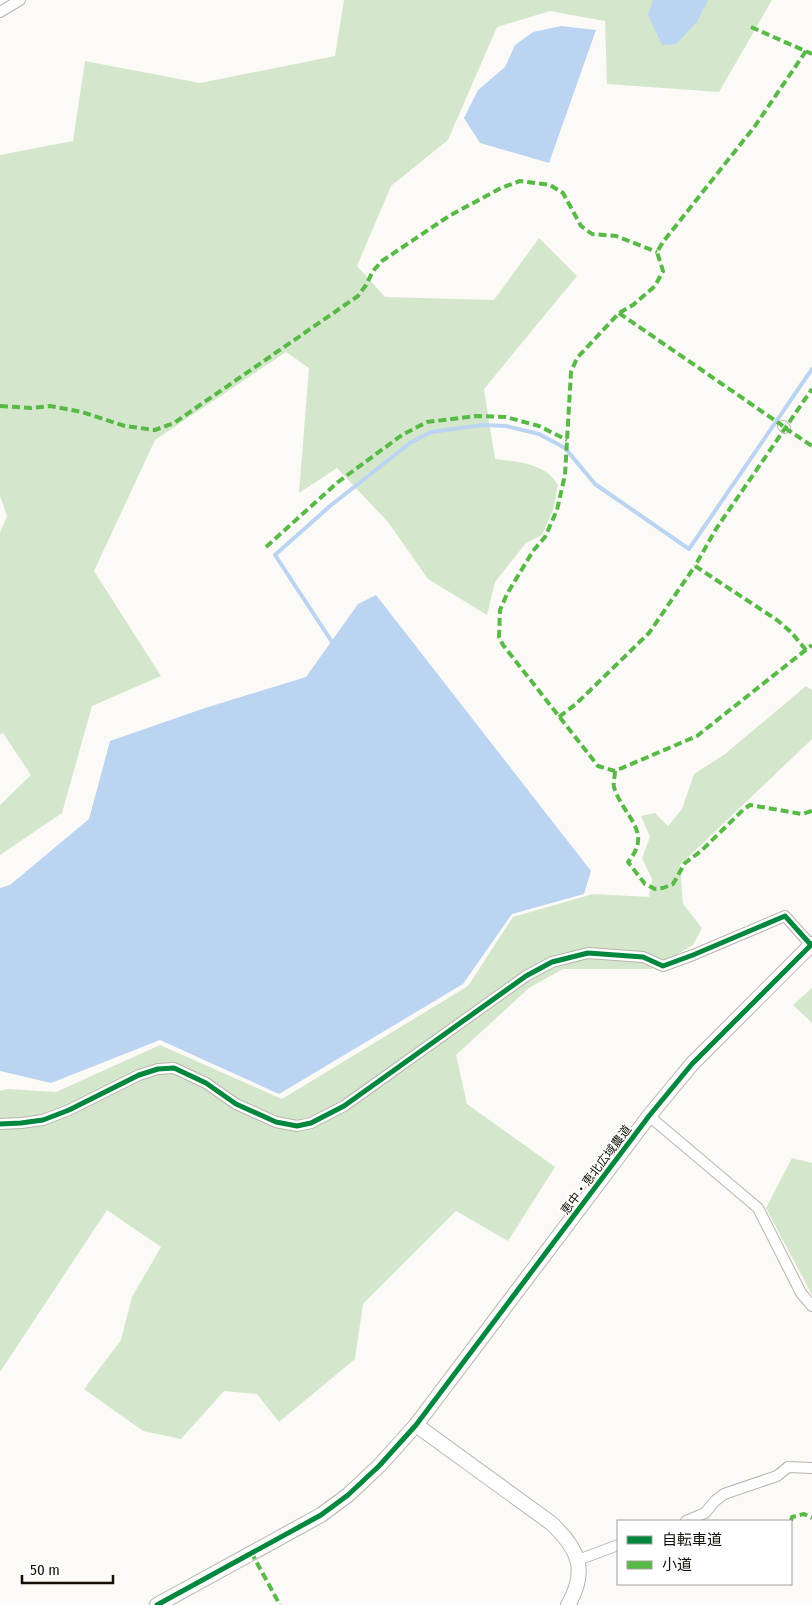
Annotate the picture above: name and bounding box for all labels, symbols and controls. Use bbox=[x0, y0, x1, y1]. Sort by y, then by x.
street label: 恵中・恵北広域農道 bbox=[558, 1123, 634, 1217]
legend bbox=[617, 1520, 792, 1585]
text: 自転車道 bbox=[662, 1531, 722, 1549]
scale bar bbox=[22, 1552, 114, 1584]
text: 小道 bbox=[662, 1556, 692, 1574]
text: 50 m bbox=[30, 1561, 60, 1579]

